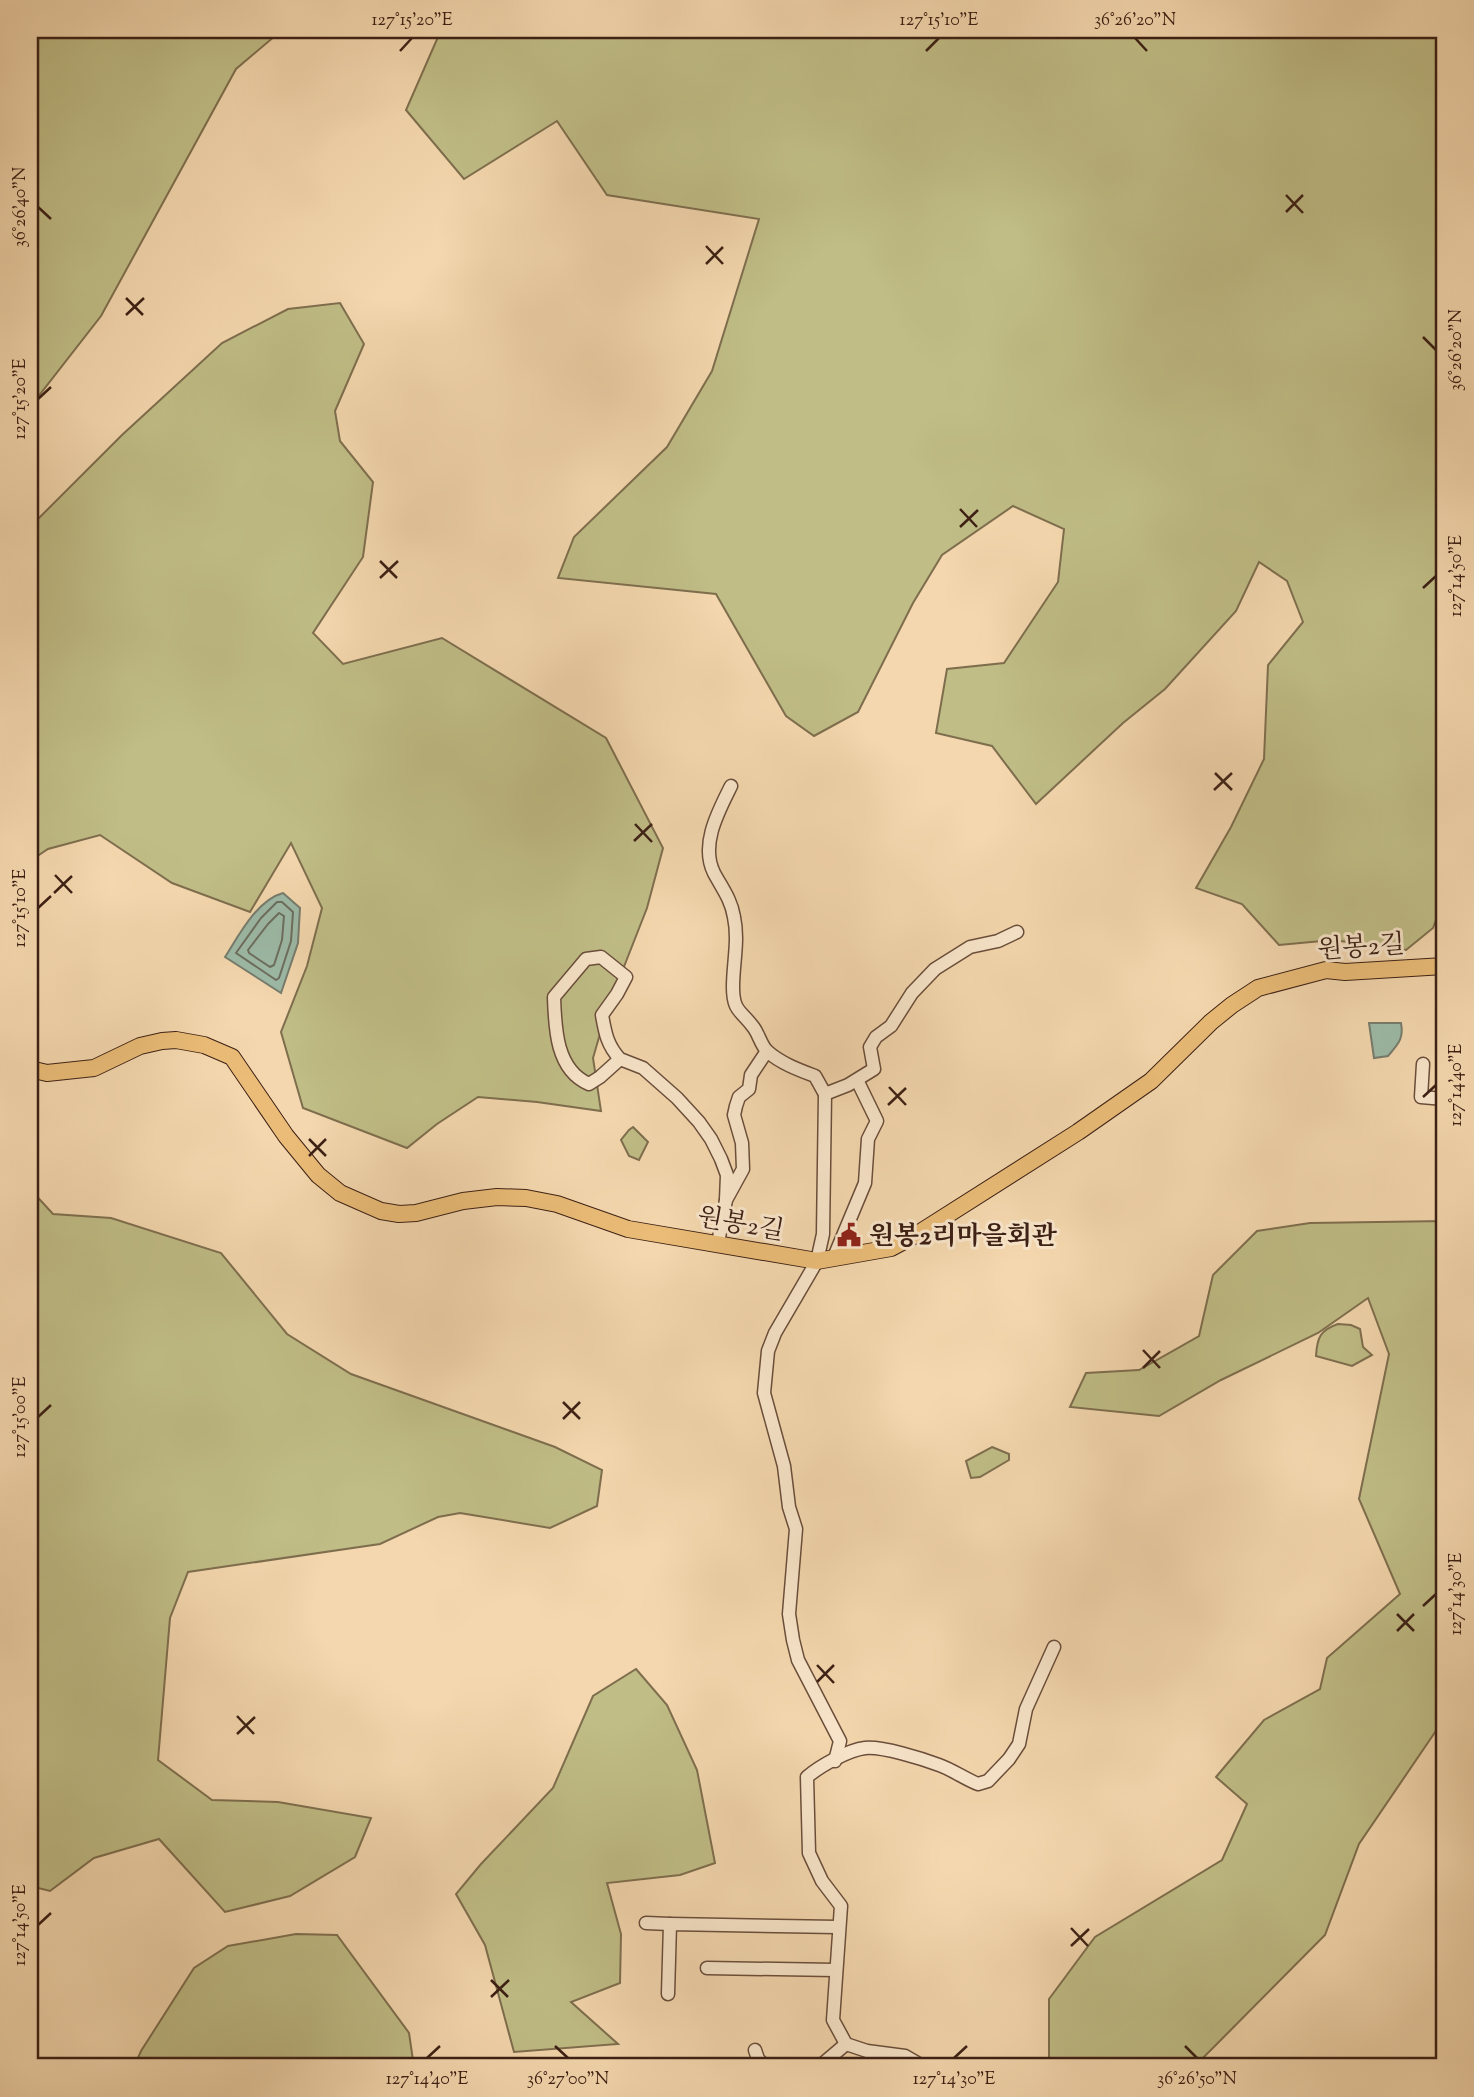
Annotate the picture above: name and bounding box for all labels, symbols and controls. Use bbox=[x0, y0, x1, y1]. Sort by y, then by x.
text: 127°15'20"E bbox=[371, 8, 453, 34]
text: 127°15'10"E bbox=[900, 8, 979, 34]
text: 36°26'20"N bbox=[1094, 8, 1176, 34]
text: 36°26'40"N bbox=[8, 167, 34, 247]
text: 36°26'20"N bbox=[1444, 309, 1470, 391]
text: 127°15'20"E bbox=[8, 358, 34, 440]
text: 127°14'50"E bbox=[1444, 535, 1470, 617]
text: 127°15'10"E bbox=[8, 868, 34, 947]
street label: 원봉2길 bbox=[1316, 927, 1406, 970]
text: 127°14'40"E bbox=[1444, 1044, 1470, 1126]
street label: 원봉2길 bbox=[694, 1200, 787, 1251]
place label: 원봉2리마을회관 bbox=[869, 1219, 1058, 1256]
public building icon: 원봉2리마을회관 bbox=[835, 1221, 863, 1249]
text: 127°15'00"E bbox=[8, 1376, 34, 1458]
text: 127°14'30"E bbox=[1444, 1553, 1470, 1635]
text: 127°14'50"E bbox=[8, 1884, 34, 1966]
text: 127°14'40"E bbox=[386, 2067, 468, 2093]
text: 36°27'00"N bbox=[527, 2067, 609, 2093]
text: 127°14'30"E bbox=[913, 2067, 995, 2093]
text: 36°26'50"N bbox=[1157, 2067, 1237, 2093]

